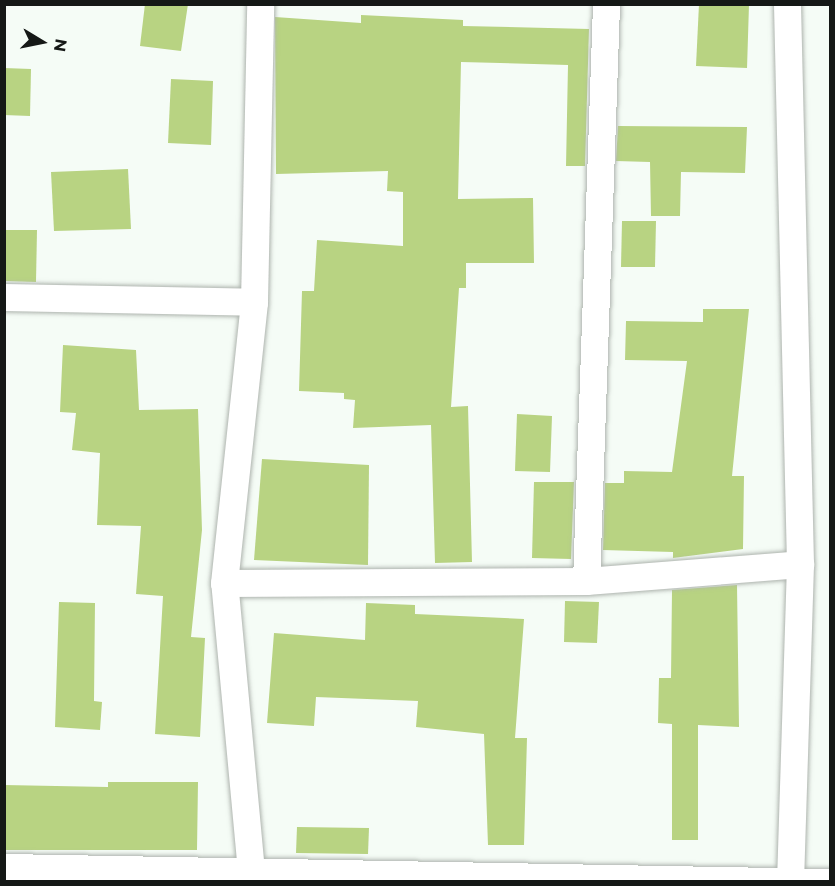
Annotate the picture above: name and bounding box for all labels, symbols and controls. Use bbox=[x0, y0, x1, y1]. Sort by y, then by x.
north arrow bbox=[12, 12, 72, 72]
text: N bbox=[50, 37, 71, 53]

